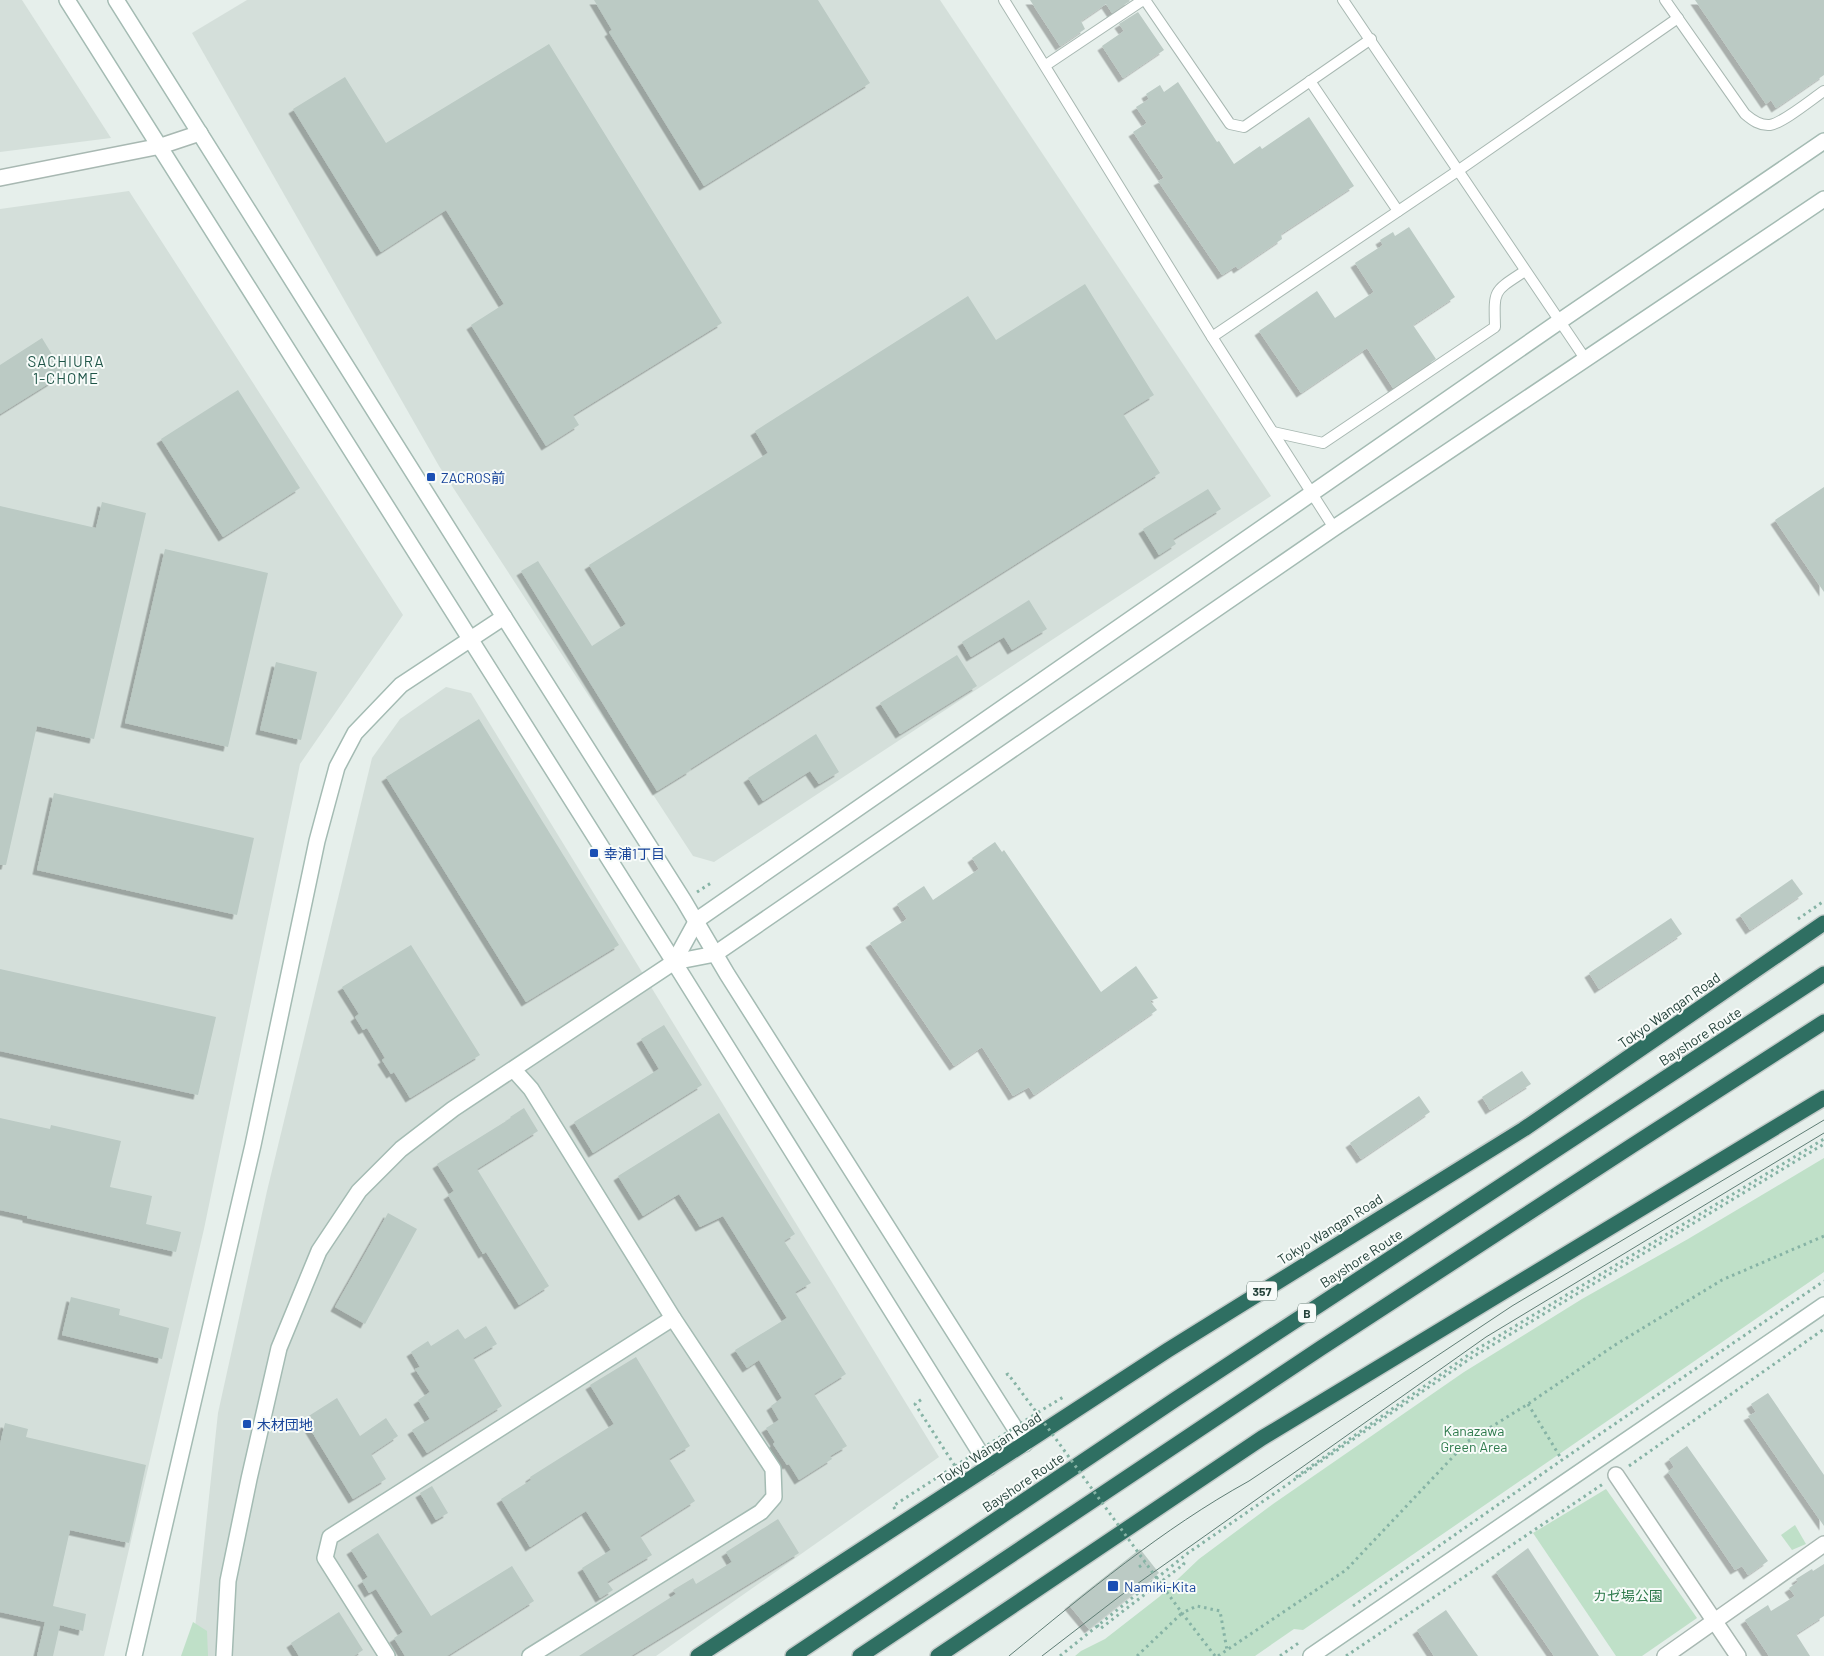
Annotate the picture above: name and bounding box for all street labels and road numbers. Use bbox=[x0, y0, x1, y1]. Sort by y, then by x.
street label: Tokyo Wangan Road bbox=[1615, 968, 1723, 1052]
street label: Bayshore Route bbox=[1656, 1003, 1744, 1069]
street label: Tokyo Wangan Road bbox=[1274, 1190, 1386, 1268]
street label: Bayshore Route bbox=[1317, 1225, 1405, 1291]
road number: 357 bbox=[1247, 1282, 1277, 1300]
road number: B bbox=[1298, 1304, 1316, 1322]
street label: Tokyo Wangan Road bbox=[934, 1408, 1044, 1488]
street label: Bayshore Route bbox=[979, 1448, 1067, 1516]

